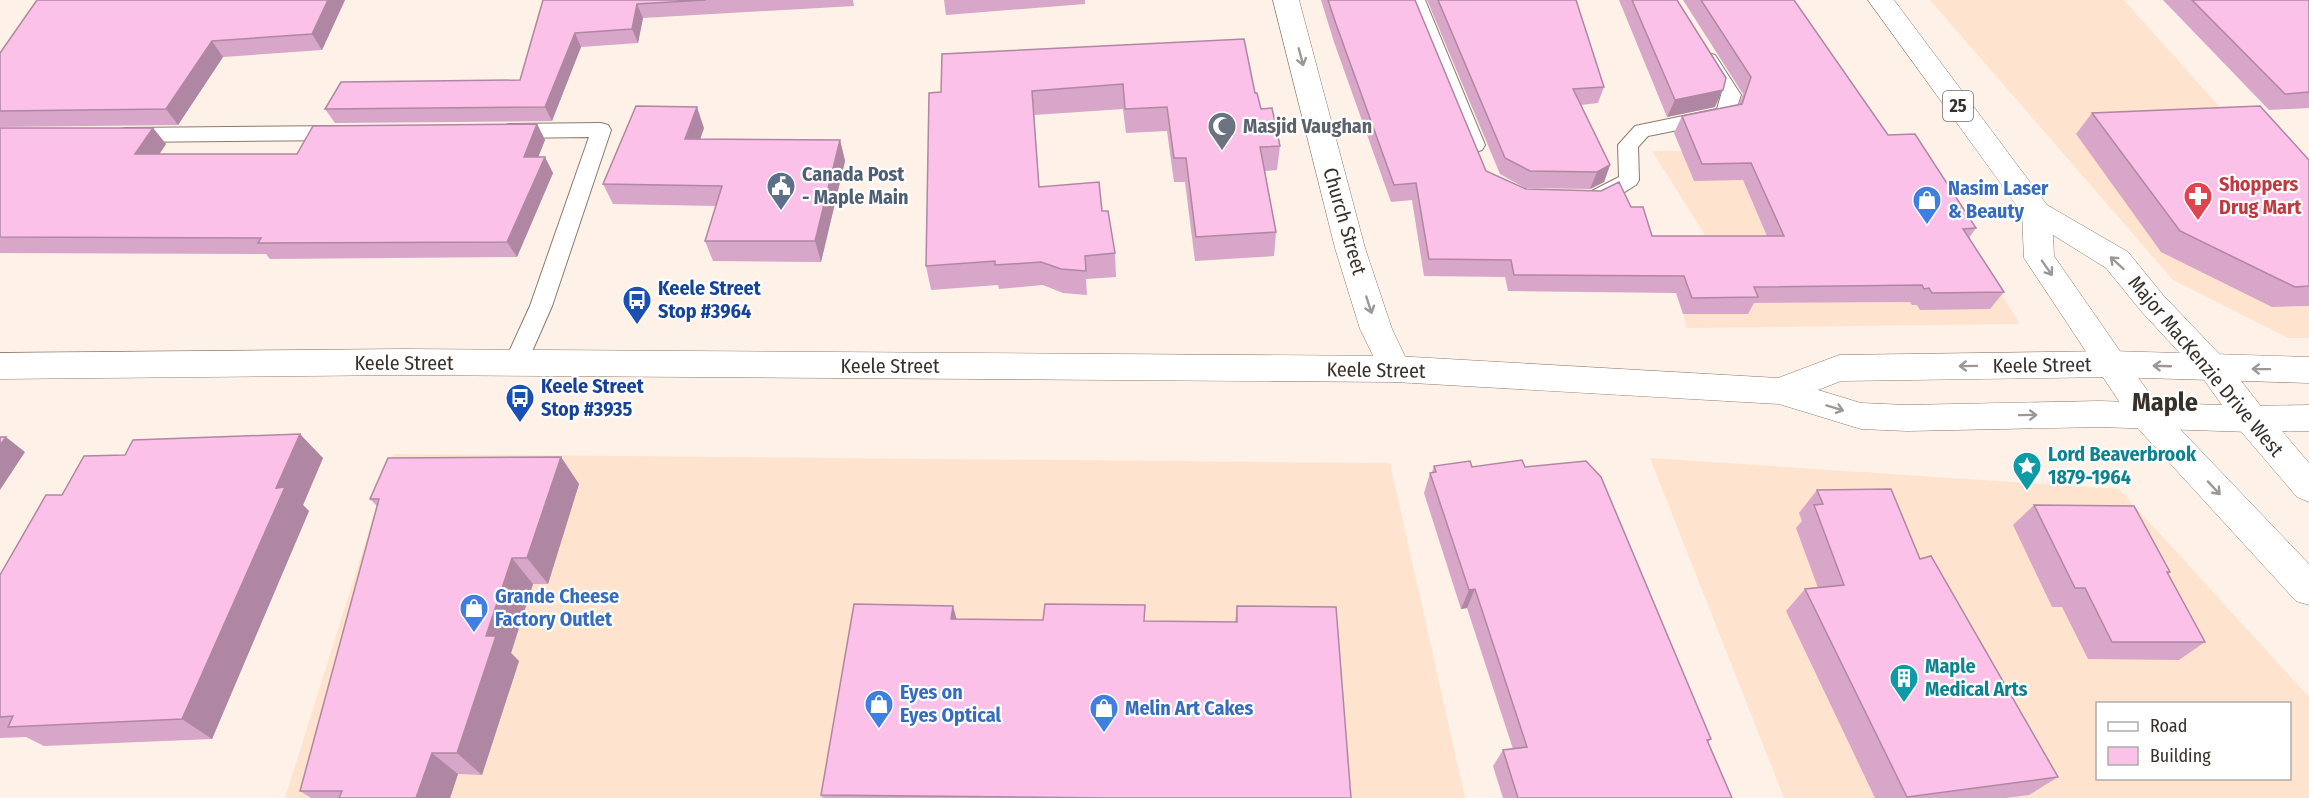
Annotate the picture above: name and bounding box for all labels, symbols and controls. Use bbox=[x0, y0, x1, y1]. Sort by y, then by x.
one-way arrow bbox=[1296, 47, 1307, 66]
road number: 25 bbox=[1943, 91, 1973, 121]
mosque icon: Masjid Vaughan bbox=[1206, 110, 1238, 152]
place label: Masjid Vaughan bbox=[1243, 114, 1372, 138]
place label: Canada Post - Maple Main bbox=[802, 162, 909, 209]
street label: Church Street bbox=[1318, 165, 1372, 278]
public building icon: Canada Post - Maple Main bbox=[765, 170, 797, 212]
place label: Shoppers Drug Mart bbox=[2219, 172, 2302, 219]
place label: Nasim Laser & Beauty bbox=[1948, 176, 2049, 223]
pharmacy icon: Shoppers Drug Mart bbox=[2182, 180, 2214, 222]
shop icon: Nasim Laser & Beauty bbox=[1911, 184, 1943, 226]
one-way arrow bbox=[2110, 256, 2125, 270]
one-way arrow bbox=[2041, 260, 2053, 276]
street label: Major MacKenzie Drive West bbox=[2123, 271, 2289, 462]
place label: Keele Street Stop #3964 bbox=[658, 276, 762, 323]
bus stop icon: Keele Street Stop #3964 bbox=[621, 284, 653, 326]
one-way arrow bbox=[1364, 295, 1375, 314]
street label: Keele Street bbox=[355, 351, 454, 375]
street label: Keele Street bbox=[1992, 352, 2092, 378]
street label: Keele Street bbox=[841, 354, 940, 378]
street label: Keele Street bbox=[1326, 357, 1426, 383]
one-way arrow bbox=[1959, 360, 1979, 372]
one-way arrow bbox=[2152, 360, 2172, 371]
one-way arrow bbox=[2252, 363, 2271, 375]
place label: Keele Street Stop #3935 bbox=[541, 374, 645, 421]
bus stop icon: Keele Street Stop #3935 bbox=[504, 382, 536, 424]
district label: Maple bbox=[2132, 387, 2198, 418]
one-way arrow bbox=[1825, 403, 1844, 414]
one-way arrow bbox=[2018, 409, 2038, 421]
place label: Lord Beaverbrook 1879-1964 bbox=[2048, 442, 2197, 489]
place icon: Lord Beaverbrook 1879-1964 bbox=[2011, 450, 2043, 492]
one-way arrow bbox=[2207, 481, 2222, 496]
place label: Grande Cheese Factory Outlet bbox=[495, 584, 619, 631]
shop icon: Grande Cheese Factory Outlet bbox=[458, 592, 490, 634]
place label: Maple Medical Arts bbox=[1925, 654, 2028, 701]
building icon: Maple Medical Arts bbox=[1888, 662, 1920, 704]
place label: Eyes on Eyes Optical bbox=[900, 680, 1001, 727]
shop icon: Eyes on Eyes Optical bbox=[863, 688, 895, 730]
shop icon: Melin Art Cakes bbox=[1088, 692, 1120, 734]
place label: Melin Art Cakes bbox=[1125, 696, 1253, 720]
legend bbox=[2096, 702, 2291, 780]
text: Road bbox=[2150, 715, 2187, 737]
text: Building bbox=[2150, 745, 2211, 767]

